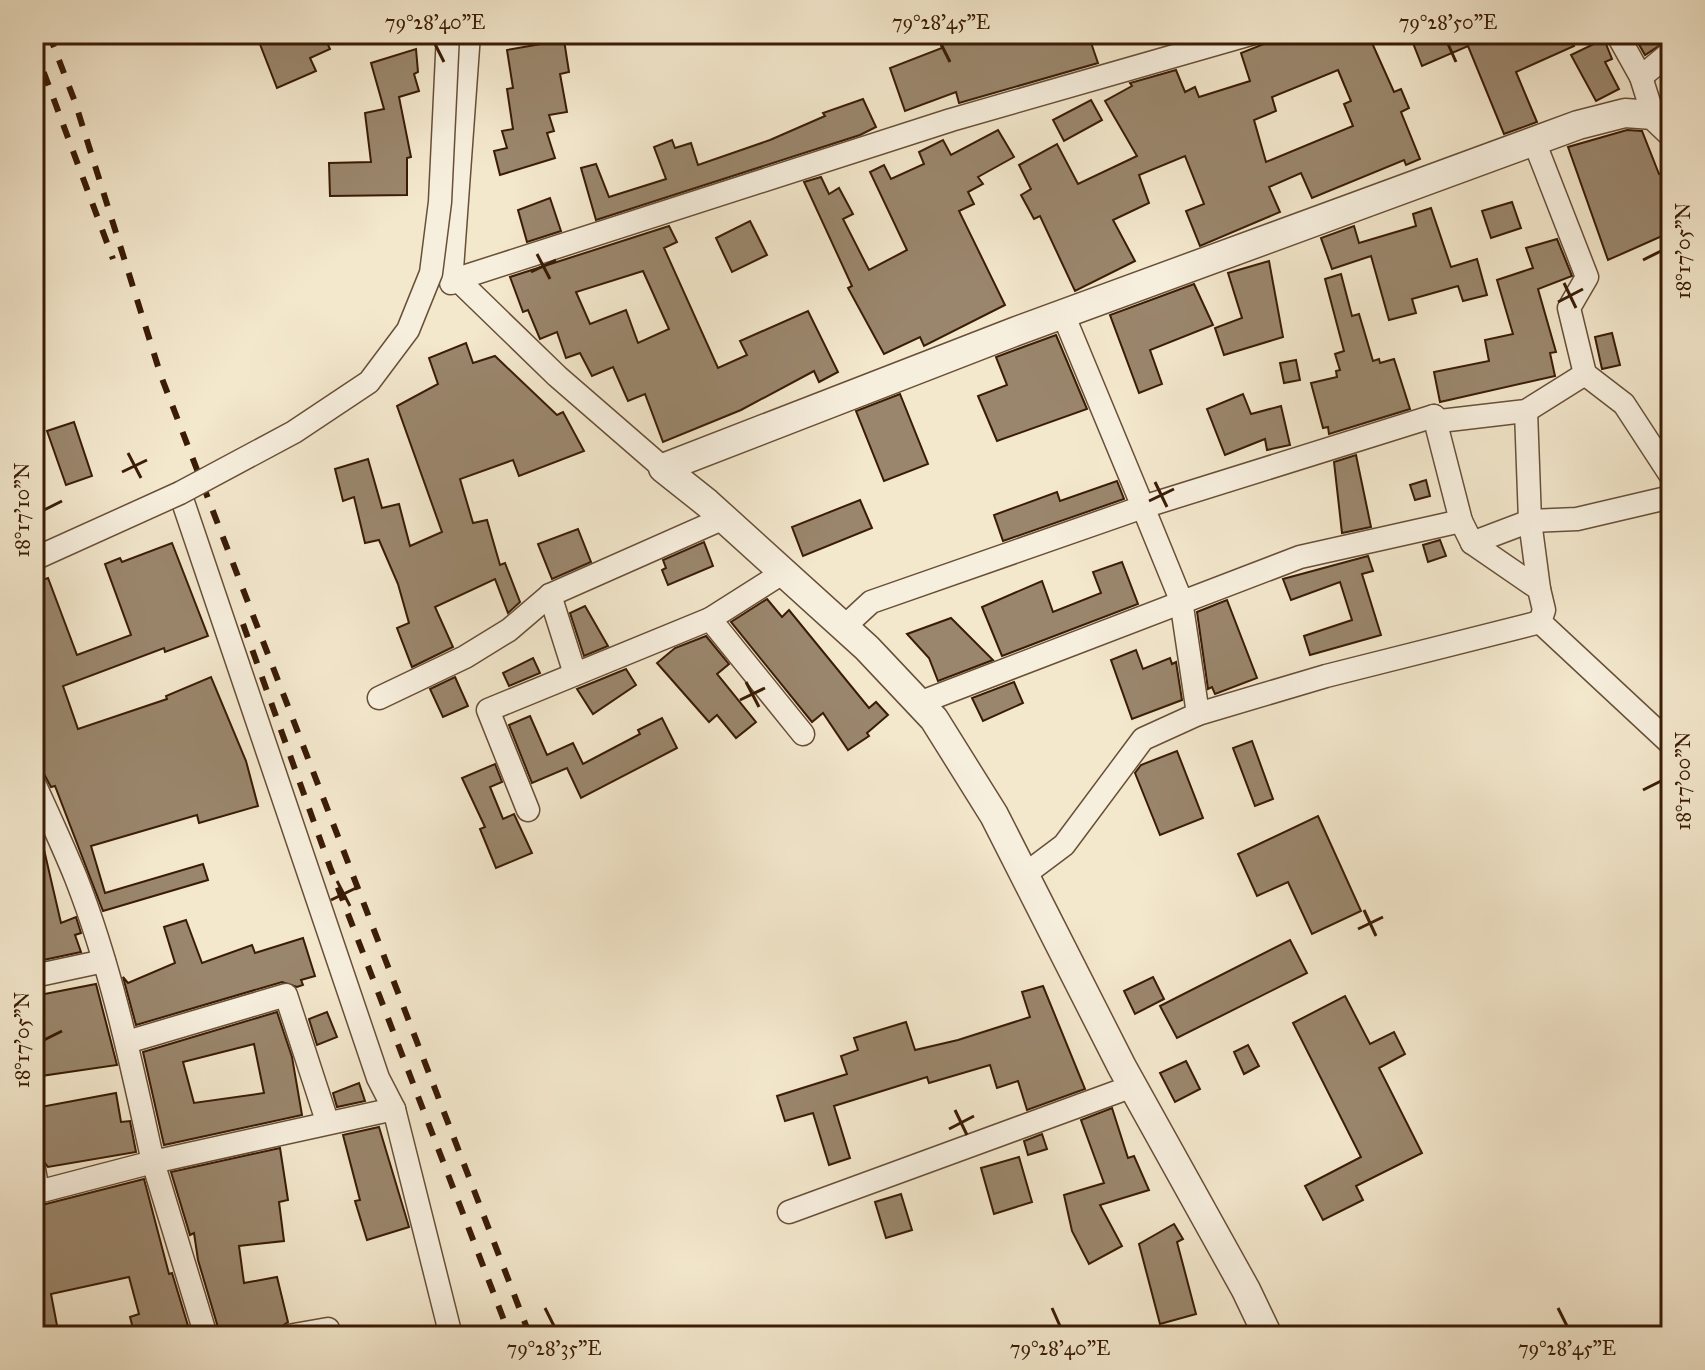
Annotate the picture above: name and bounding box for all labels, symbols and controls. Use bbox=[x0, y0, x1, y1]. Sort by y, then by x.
text: 79°28'40"E bbox=[385, 10, 485, 34]
text: 79°28'45"E bbox=[892, 10, 990, 34]
text: 79°28'50"E bbox=[1399, 10, 1497, 34]
text: 18°17'05"N bbox=[1671, 203, 1695, 299]
text: 18°17'10"N bbox=[10, 462, 34, 558]
text: 18°17'00"N bbox=[1671, 732, 1695, 830]
text: 18°17'05"N bbox=[10, 992, 34, 1088]
text: 79°28'35"E bbox=[506, 1336, 602, 1360]
text: 79°28'40"E bbox=[1010, 1336, 1110, 1360]
text: 79°28'45"E bbox=[1518, 1336, 1616, 1360]

